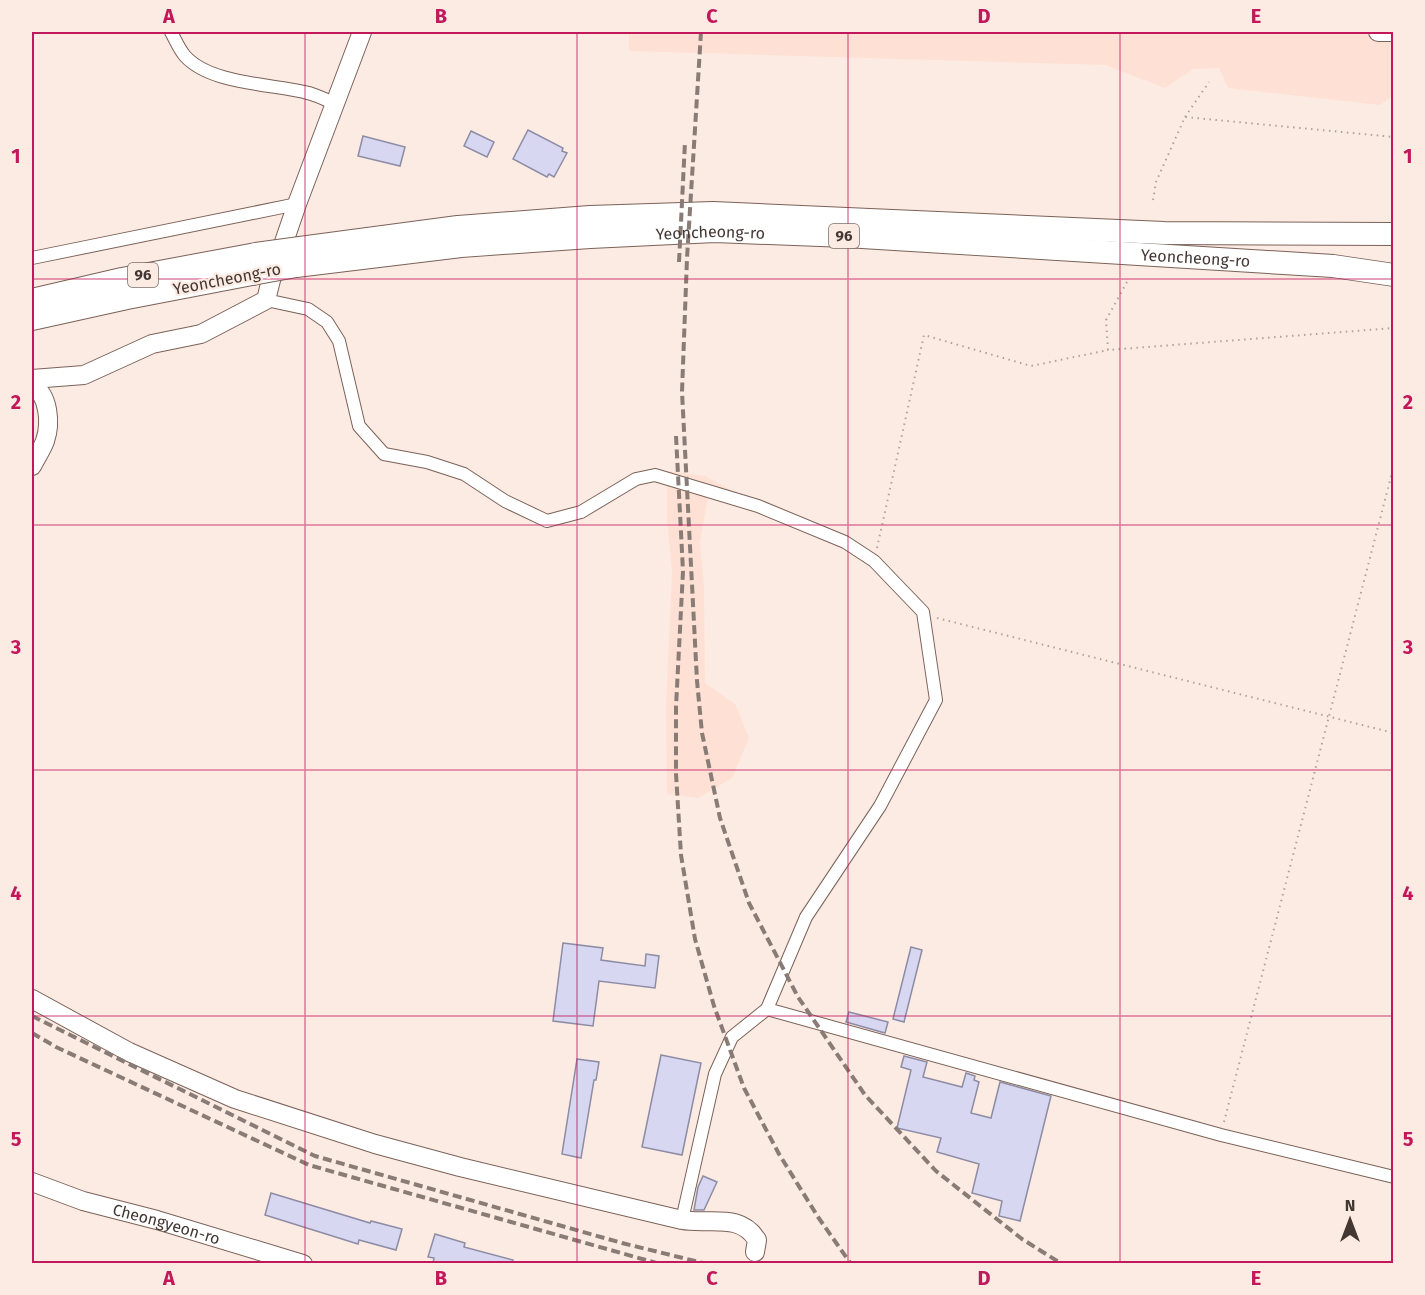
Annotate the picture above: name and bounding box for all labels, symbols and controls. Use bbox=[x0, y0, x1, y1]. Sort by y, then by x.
text: A bbox=[162, 4, 176, 28]
text: B bbox=[435, 4, 447, 28]
text: C bbox=[706, 4, 718, 28]
text: D bbox=[977, 4, 991, 28]
text: E bbox=[1251, 4, 1261, 28]
text: 1 bbox=[11, 144, 21, 168]
text: 1 bbox=[1403, 144, 1413, 168]
street label: Yeoncheong-ro bbox=[655, 221, 765, 243]
road number: 96 bbox=[829, 224, 859, 248]
street label: Yeoncheong-ro bbox=[1140, 245, 1251, 270]
street label: Yeoncheong-ro bbox=[171, 259, 283, 299]
road number: 96 bbox=[128, 263, 158, 287]
text: 2 bbox=[11, 390, 21, 414]
text: 2 bbox=[1403, 390, 1413, 414]
text: 3 bbox=[10, 635, 21, 659]
text: 3 bbox=[1402, 635, 1413, 659]
text: 4 bbox=[10, 881, 22, 905]
text: 4 bbox=[1402, 881, 1414, 905]
text: 5 bbox=[11, 1127, 22, 1151]
text: 5 bbox=[1403, 1127, 1414, 1151]
north arrow bbox=[1320, 1190, 1380, 1250]
text: N bbox=[1345, 1196, 1355, 1215]
street label: Cheongyeon-ro bbox=[111, 1200, 223, 1248]
text: A bbox=[162, 1266, 176, 1290]
text: B bbox=[435, 1266, 447, 1290]
text: C bbox=[706, 1266, 718, 1290]
text: D bbox=[977, 1266, 991, 1290]
text: E bbox=[1251, 1266, 1261, 1290]

